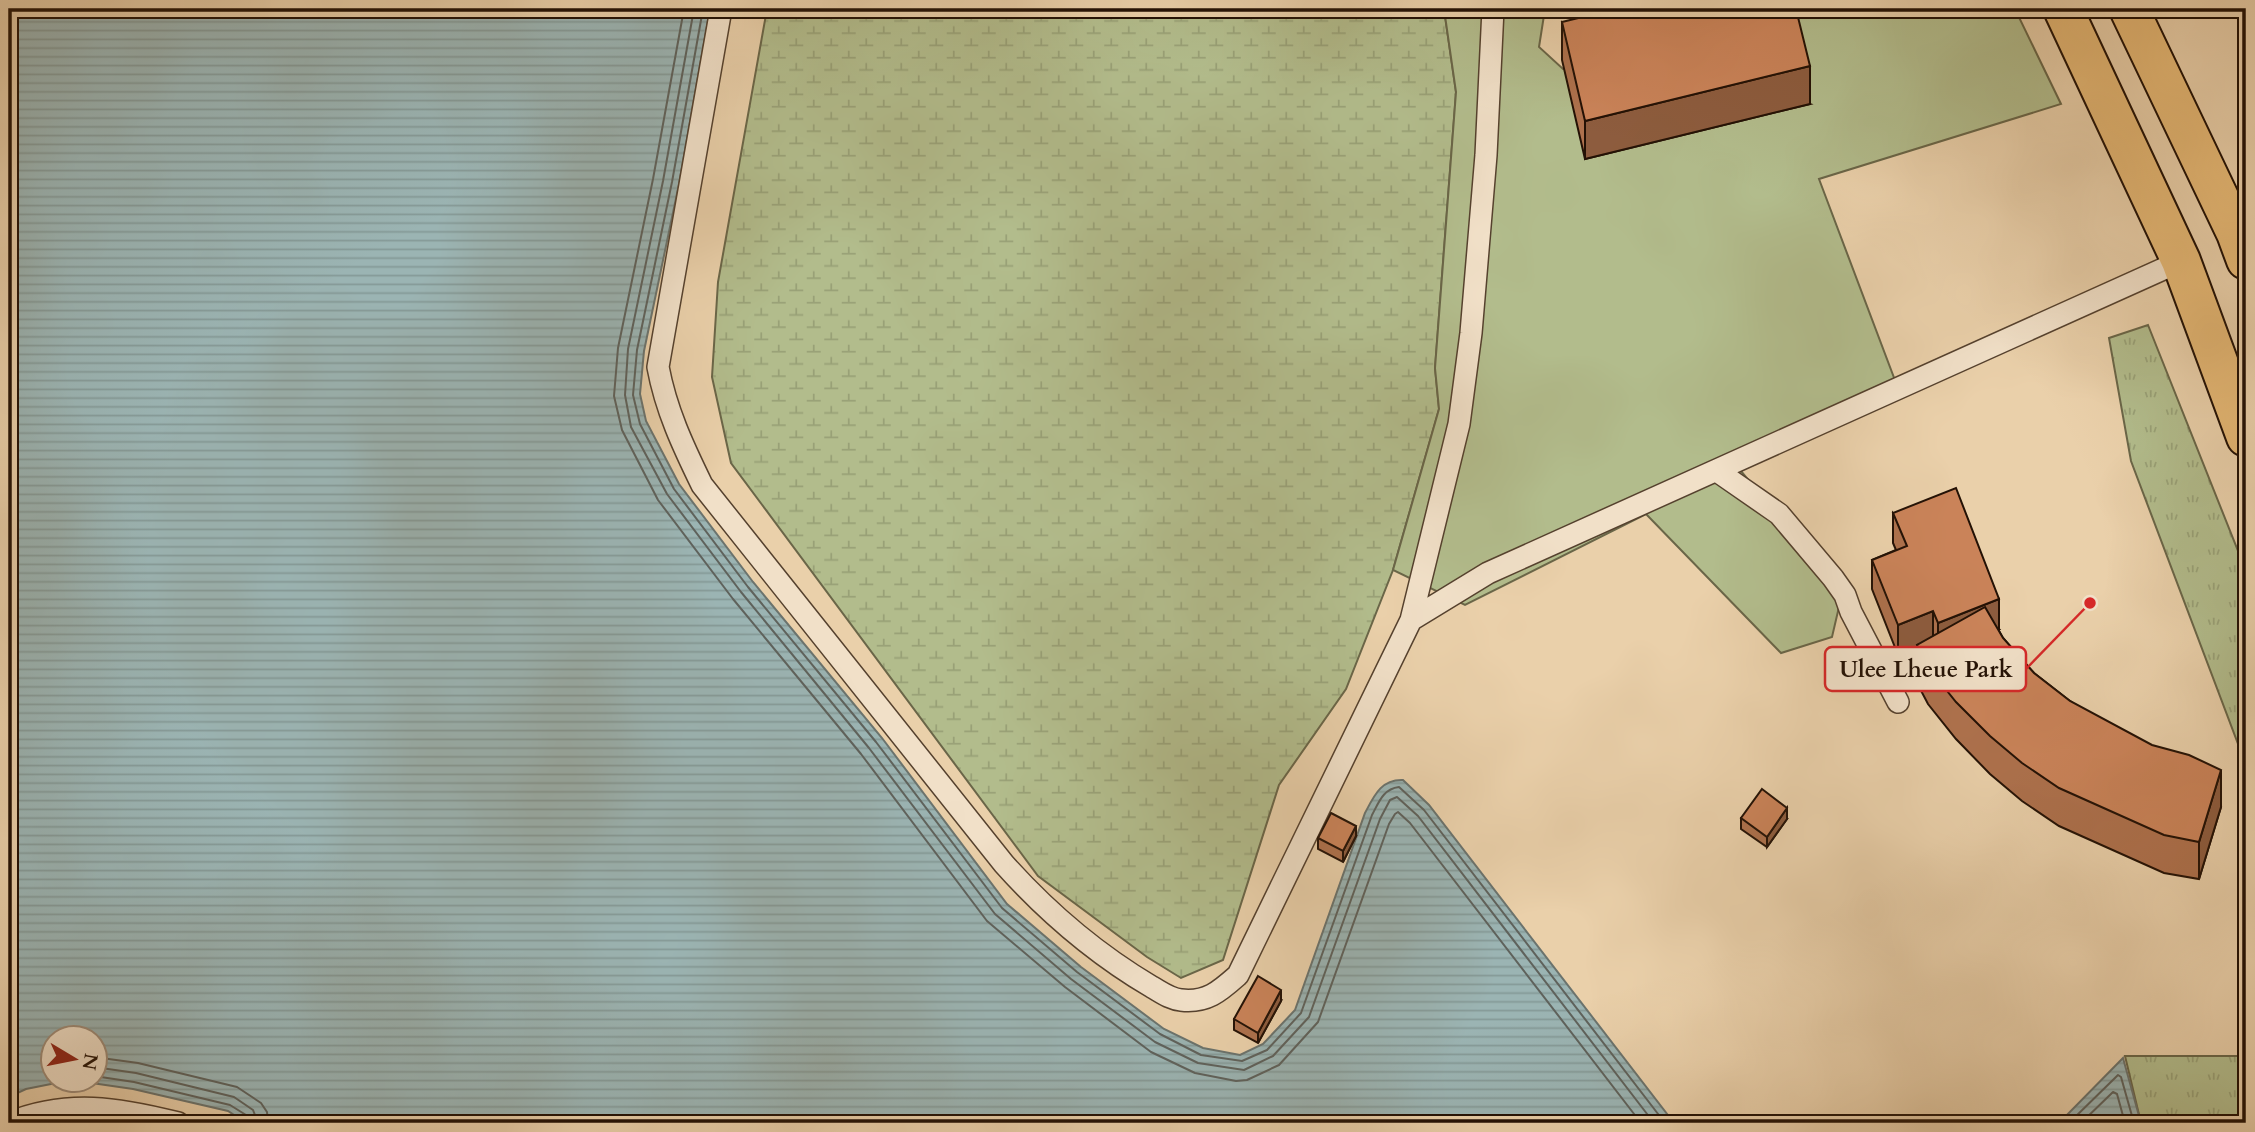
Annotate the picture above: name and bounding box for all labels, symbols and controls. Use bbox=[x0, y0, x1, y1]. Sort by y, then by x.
callout: Ulee Lheue Park bbox=[1825, 647, 2026, 691]
text: Ulee Lheue Park bbox=[1839, 654, 2013, 685]
north arrow bbox=[38, 1024, 108, 1094]
text: N bbox=[75, 1051, 104, 1073]

